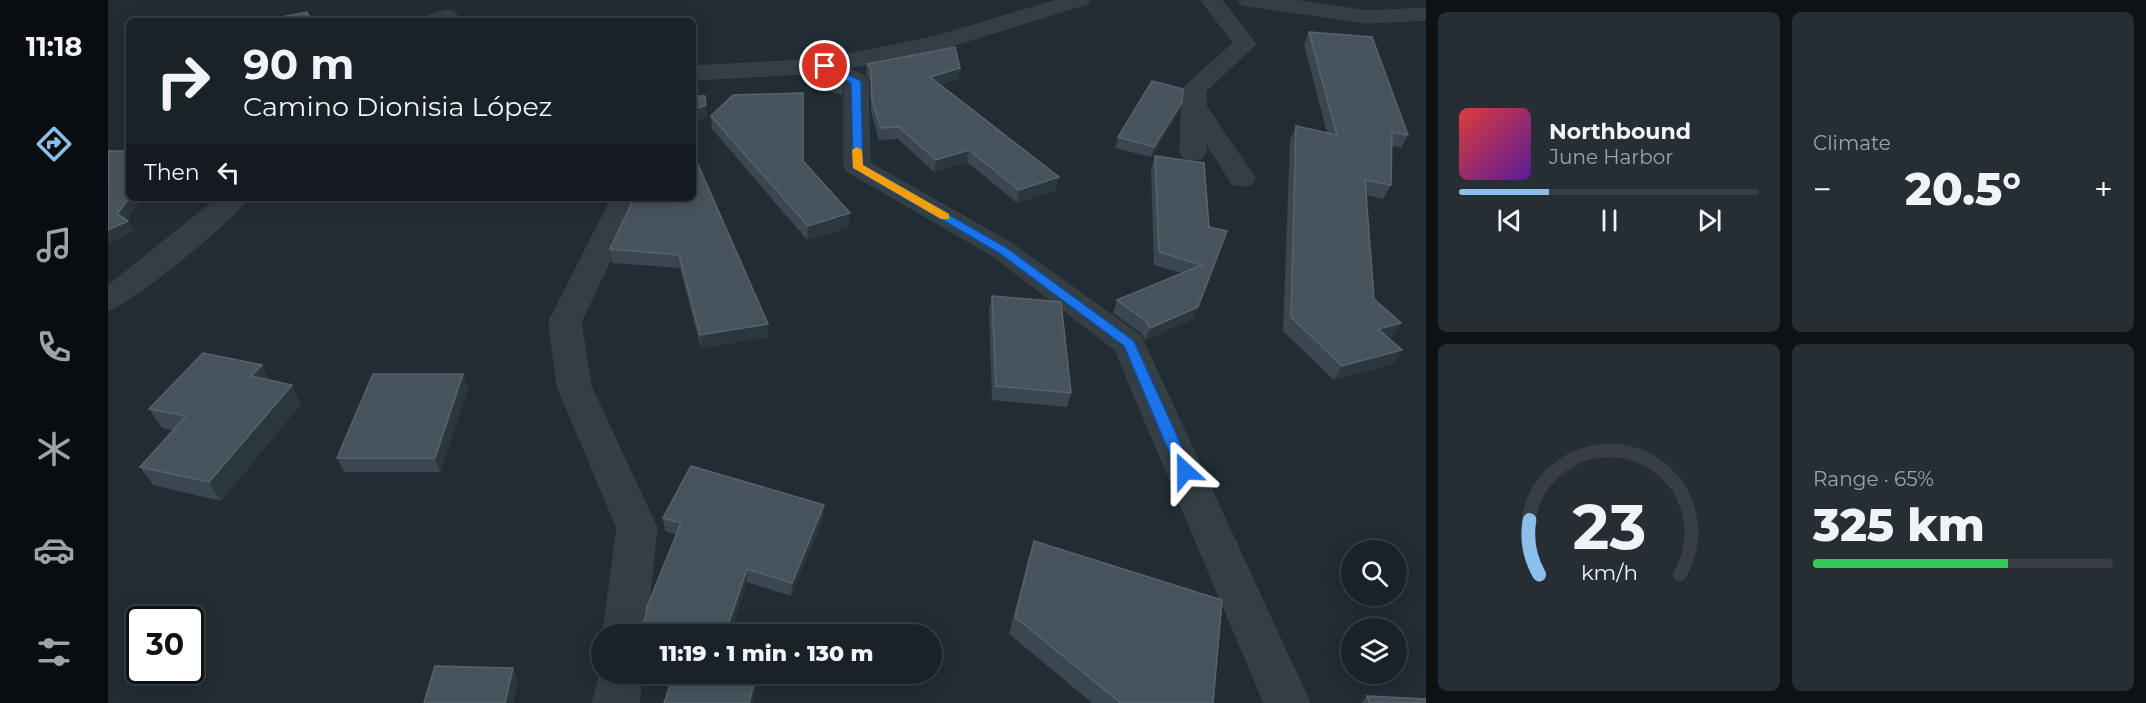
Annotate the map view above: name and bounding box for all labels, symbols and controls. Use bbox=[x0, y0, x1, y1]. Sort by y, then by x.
text: 11:18 bbox=[26, 30, 82, 63]
text: 90 m bbox=[243, 38, 354, 90]
pin bbox=[799, 40, 850, 91]
icon: right bbox=[144, 42, 222, 120]
icon: arrive bbox=[808, 49, 841, 82]
text: Camino Dionisia López bbox=[243, 90, 552, 123]
text: Northbound bbox=[1549, 118, 1691, 145]
icon: directions bbox=[33, 123, 75, 165]
text: Climate bbox=[1813, 131, 1891, 155]
text: June Harbor bbox=[1549, 145, 1673, 169]
icon: left bbox=[212, 156, 245, 189]
text: Then bbox=[144, 159, 200, 186]
text: 20.5° bbox=[1905, 161, 2021, 216]
text: − bbox=[1813, 169, 1832, 209]
text: + bbox=[2094, 169, 2113, 209]
icon: previous bbox=[1493, 204, 1526, 237]
icon: pause bbox=[1593, 204, 1626, 237]
icon: next bbox=[1693, 204, 1726, 237]
icon: music bbox=[33, 224, 75, 266]
icon: phone bbox=[33, 326, 75, 368]
icon: climate bbox=[33, 428, 75, 470]
position arrow bbox=[1153, 439, 1217, 503]
text: Range · 65% bbox=[1813, 467, 1934, 491]
text: 23 bbox=[1572, 489, 1646, 565]
text: 325 km bbox=[1813, 497, 1985, 552]
icon: car bbox=[33, 529, 75, 571]
map controls bbox=[1341, 540, 1407, 684]
button: search bbox=[1341, 540, 1407, 606]
text: km/h bbox=[1580, 559, 1638, 585]
speed limit sign: 30 bbox=[126, 606, 204, 684]
button: layers bbox=[1341, 618, 1407, 684]
icon: filters bbox=[33, 631, 75, 673]
text: 11:19 · 1 min · 130 m bbox=[659, 640, 874, 667]

